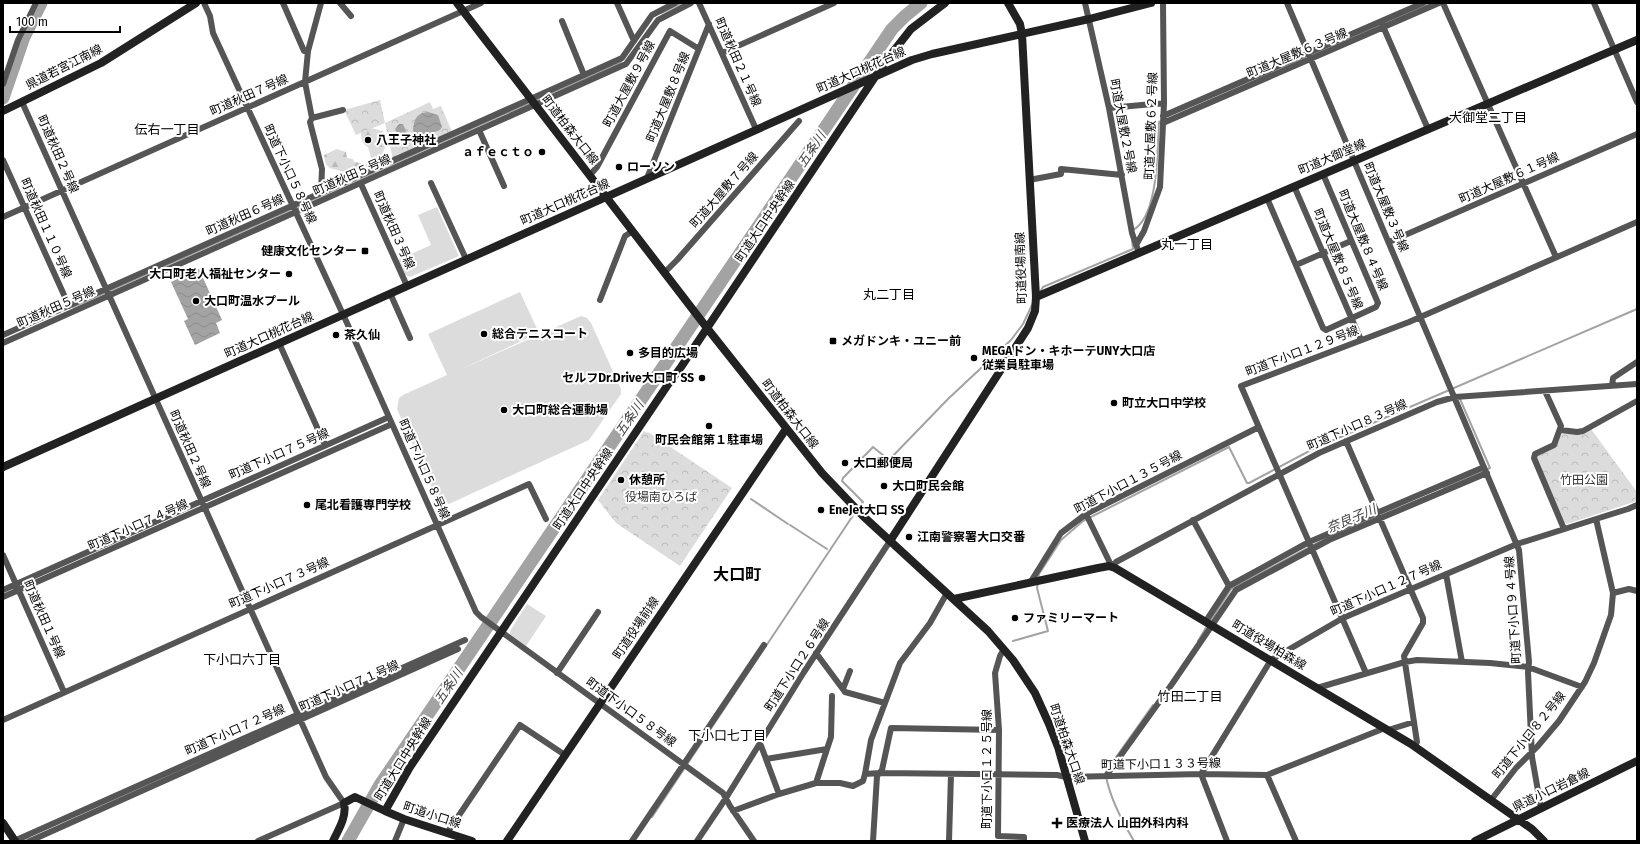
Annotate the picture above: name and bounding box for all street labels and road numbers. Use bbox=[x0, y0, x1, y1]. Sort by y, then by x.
street label: 町道秋田２１号線 bbox=[712, 15, 764, 109]
street label: 町道大屋敷６３号線 bbox=[1245, 25, 1349, 81]
street label: 町道大屋敷９号線 bbox=[600, 38, 658, 130]
street label: 県道若宮江南線 bbox=[23, 42, 105, 92]
street label: 町道大口桃花台線 bbox=[814, 44, 908, 96]
street label: 町道大屋敷８号線 bbox=[644, 50, 692, 144]
street label: 町道秋田７号線 bbox=[208, 72, 290, 118]
street label: 町道大屋敷６２号線 bbox=[1142, 72, 1160, 180]
street label: 町道大屋敷２号線 bbox=[1107, 78, 1139, 174]
street label: 町道柏森大口線 bbox=[539, 93, 601, 167]
street label: 町道秋田２号線 bbox=[35, 113, 81, 195]
street label: 町道下小口５８号線 bbox=[261, 122, 319, 226]
street label: 町道大御堂線 bbox=[1296, 136, 1368, 178]
street label: 町道大屋敷７号線 bbox=[687, 149, 761, 231]
street label: 町道大屋敷６１号線 bbox=[1457, 150, 1561, 206]
street label: 町道秋田５号線 bbox=[311, 152, 393, 198]
street label: 町道大屋敷３号線 bbox=[1361, 160, 1411, 254]
street label: 町道秋田１１０号線 bbox=[18, 176, 74, 280]
street label: 町道大口桃花台線 bbox=[518, 176, 612, 228]
street label: 町道大口中央幹線 bbox=[732, 177, 798, 265]
street label: 町道大屋敷８４号線 bbox=[1335, 188, 1391, 292]
street label: 町道秋田３号線 bbox=[371, 189, 417, 271]
street label: 町道秋田６号線 bbox=[204, 192, 286, 238]
street label: 町道大屋敷８５号線 bbox=[1310, 207, 1366, 311]
street label: 町道役場南線 bbox=[1013, 232, 1029, 304]
street label: 町道秋田５号線 bbox=[15, 284, 97, 330]
street label: 町道大口桃花台線 bbox=[222, 309, 316, 361]
street label: 町道下小口１２９号線 bbox=[1243, 323, 1361, 379]
street label: 町道柏森大口線 bbox=[759, 377, 821, 451]
street label: 町道下小口８３号線 bbox=[1305, 397, 1409, 453]
street label: 町道秋田２号線 bbox=[167, 408, 213, 490]
street label: 町道下小口５８号線 bbox=[396, 417, 452, 521]
street label: 町道下小口７５号線 bbox=[227, 426, 331, 482]
street label: 町道大口中央幹線 bbox=[550, 445, 616, 533]
street label: 町道下小口１３５号線 bbox=[1072, 448, 1184, 516]
street label: 町道下小口７４号線 bbox=[86, 497, 190, 553]
street label: 町道下小口７３号線 bbox=[227, 555, 331, 611]
street label: 町道下小口９４号線 bbox=[1502, 556, 1524, 664]
street label: 町道下小口１２７号線 bbox=[1328, 557, 1444, 619]
street label: 町道秋田１号線 bbox=[21, 578, 67, 660]
street label: 町道役場前線 bbox=[610, 594, 662, 662]
street label: 町道下小口２６号線 bbox=[762, 616, 832, 714]
street label: 町道役場柏森線 bbox=[1229, 617, 1309, 673]
street label: 町道下小口７１号線 bbox=[297, 658, 401, 714]
street label: 町道下小口５８号線 bbox=[583, 675, 679, 749]
street label: 町道下小口８２号線 bbox=[1490, 689, 1568, 781]
street label: 町道下小口７２号線 bbox=[183, 702, 287, 758]
street label: 町道柏森大口線 bbox=[1047, 702, 1087, 786]
street label: 町道下小口１２５号線 bbox=[980, 709, 994, 829]
street label: 町道大口中央幹線 bbox=[372, 715, 434, 803]
street label: 町道下小口１３３号線 bbox=[1101, 756, 1221, 772]
street label: 県道小口岩倉線 bbox=[1510, 765, 1592, 815]
street label: 町道小口線 bbox=[401, 799, 463, 831]

